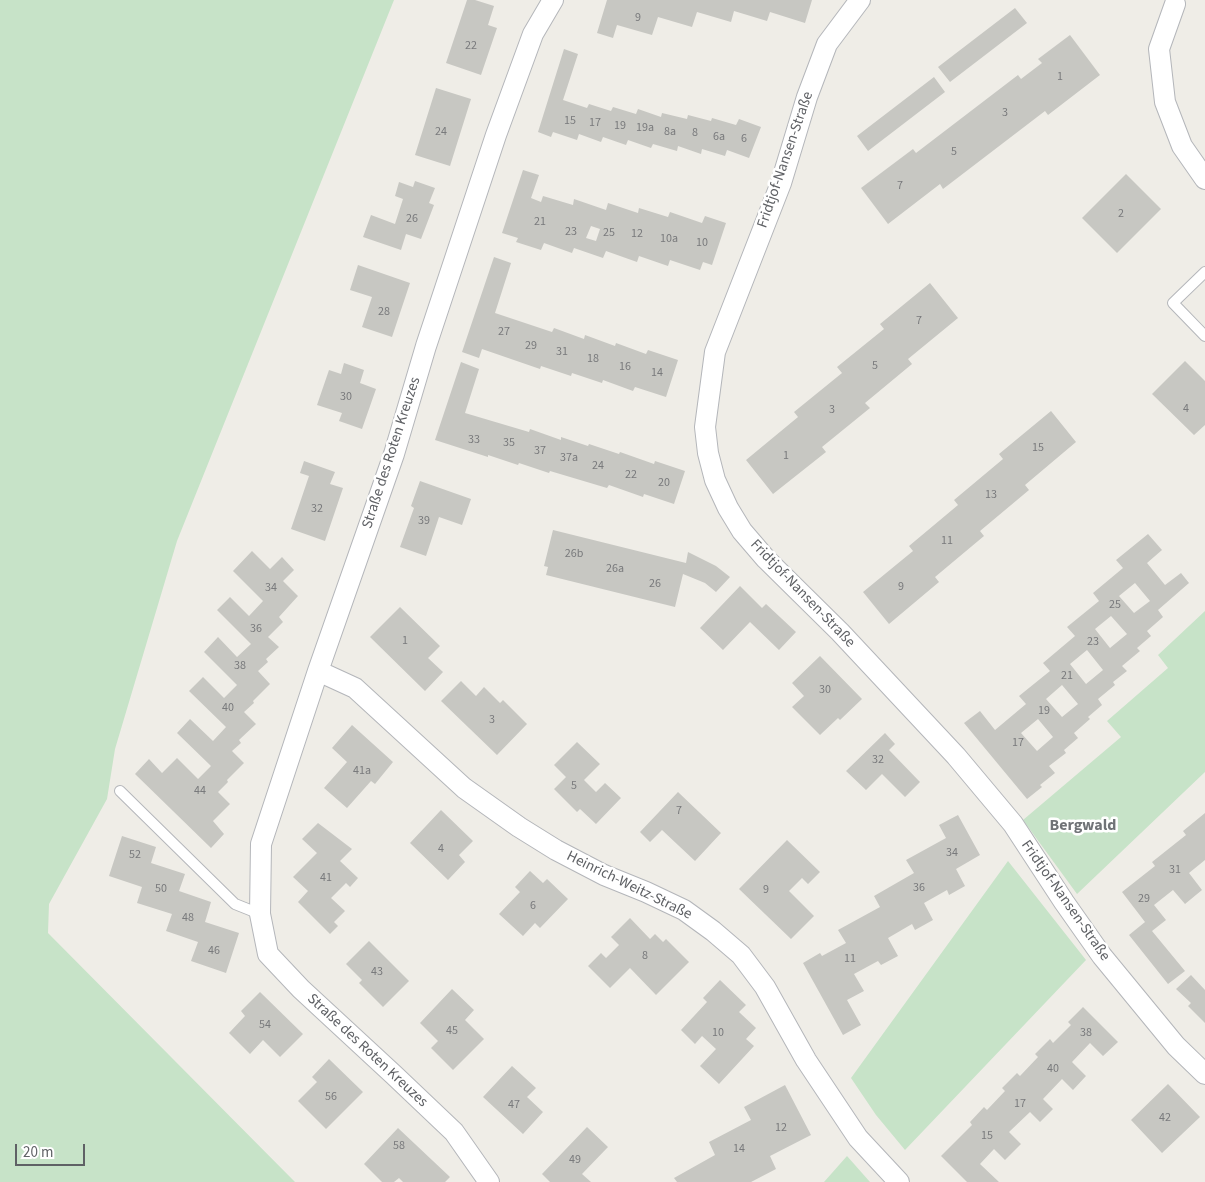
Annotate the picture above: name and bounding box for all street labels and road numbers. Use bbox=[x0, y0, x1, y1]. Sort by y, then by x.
street label: Fridtjof-Nansen-Straße bbox=[754, 89, 818, 231]
street label: Straße des Roten Kreuzes bbox=[359, 375, 425, 531]
street label: Fridtjof-Nansen-Straße bbox=[746, 536, 858, 652]
street label: Fridtjof-Nansen-Straße bbox=[1017, 837, 1113, 965]
street label: Heinrich-Weitz-Straße bbox=[563, 848, 695, 924]
street label: Straße des Roten Kreuzes bbox=[303, 990, 431, 1112]

